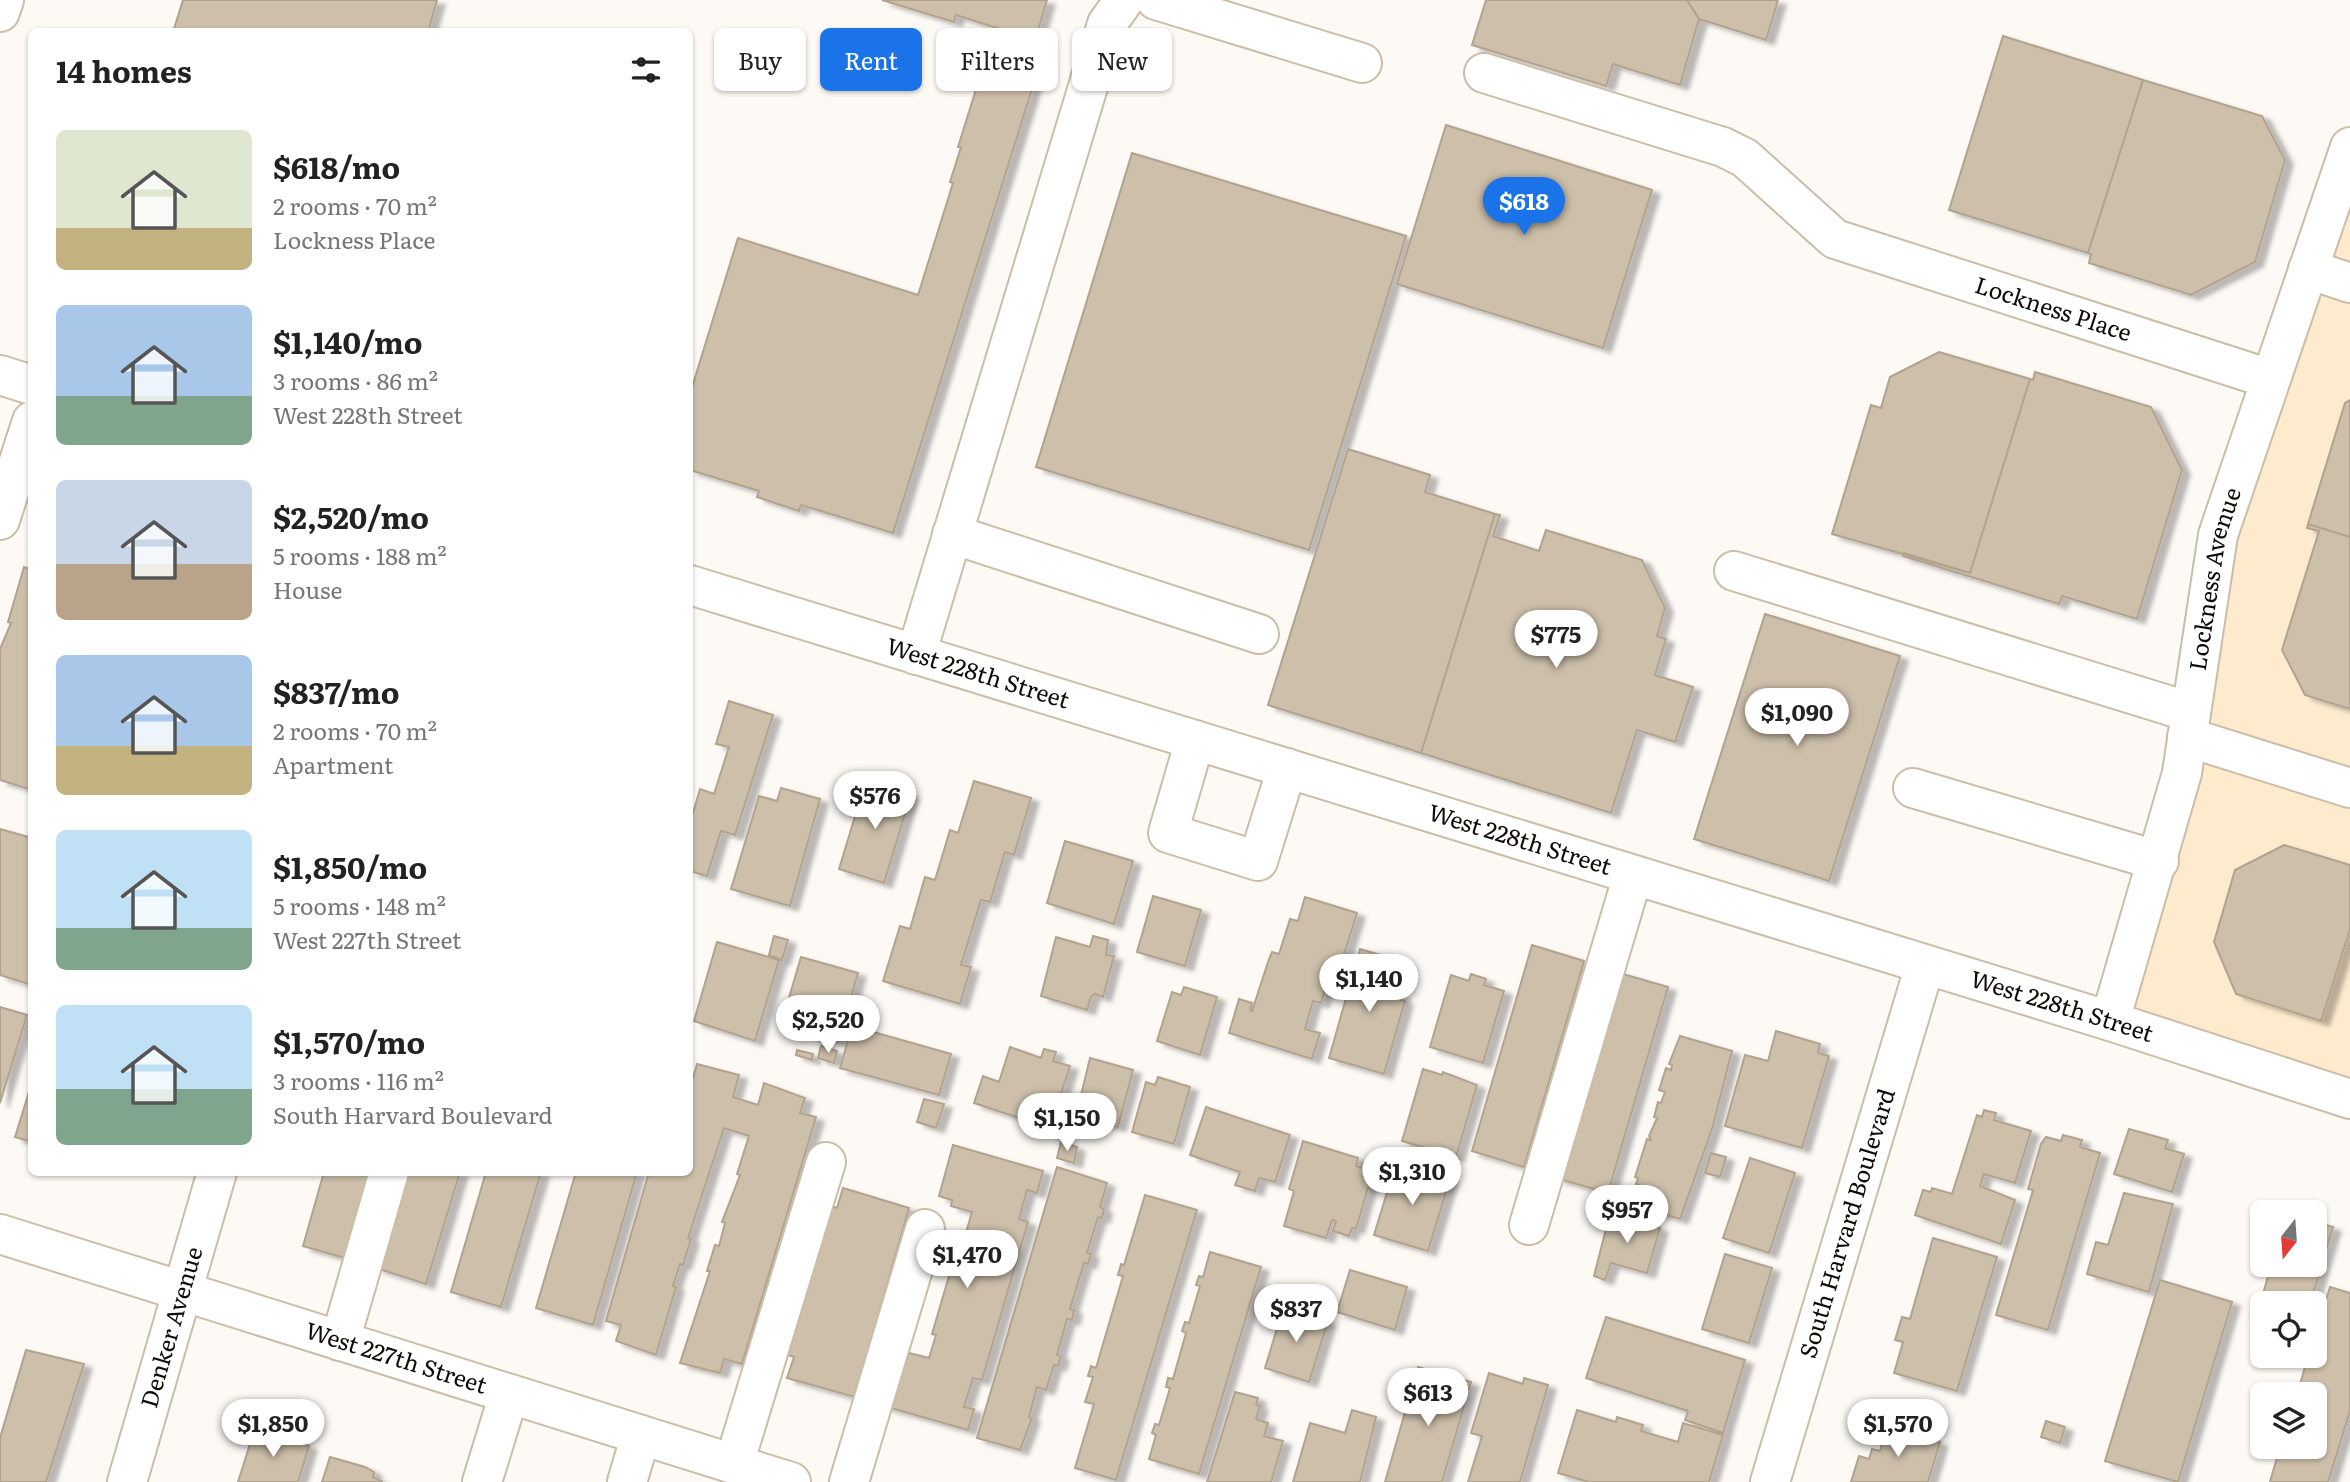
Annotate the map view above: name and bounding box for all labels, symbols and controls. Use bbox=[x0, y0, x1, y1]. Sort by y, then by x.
chip: Buy bbox=[714, 28, 806, 91]
chip: Rent bbox=[820, 28, 922, 91]
chip: Filters bbox=[936, 28, 1058, 91]
chip: New bbox=[1072, 28, 1172, 91]
text: 14 homes bbox=[56, 48, 192, 92]
icon: filters bbox=[627, 51, 665, 89]
text: $618/mo bbox=[273, 144, 400, 188]
icon: home bbox=[112, 158, 196, 242]
pin: $618 bbox=[1483, 177, 1565, 237]
text: $618 bbox=[1499, 183, 1549, 217]
text: 2 rooms · 70 m² bbox=[273, 188, 437, 222]
text: Lockness Place bbox=[273, 222, 436, 256]
street label: Lockness Place bbox=[1971, 266, 2136, 348]
text: $1,140/mo bbox=[273, 319, 423, 363]
icon: home bbox=[112, 333, 196, 417]
text: 3 rooms · 86 m² bbox=[273, 363, 438, 397]
text: West 228th Street bbox=[273, 397, 463, 431]
street label: Lockness Avenue bbox=[2179, 482, 2248, 673]
text: $2,520/mo bbox=[273, 494, 429, 538]
icon: home bbox=[112, 508, 196, 592]
text: 5 rooms · 188 m² bbox=[273, 538, 447, 572]
text: House bbox=[273, 572, 342, 606]
pin: $775 bbox=[1515, 610, 1597, 670]
text: $775 bbox=[1531, 616, 1581, 650]
street label: West 228th Street bbox=[883, 627, 1075, 716]
text: $837/mo bbox=[273, 669, 399, 713]
icon: home bbox=[112, 683, 196, 767]
pin: $1,090 bbox=[1740, 688, 1854, 748]
text: $1,090 bbox=[1761, 694, 1833, 728]
text: 2 rooms · 70 m² bbox=[273, 713, 437, 747]
text: Apartment bbox=[273, 747, 393, 781]
pin: $576 bbox=[834, 772, 916, 831]
text: $576 bbox=[849, 777, 901, 811]
street label: West 228th Street bbox=[1425, 794, 1617, 882]
text: $1,850/mo bbox=[273, 844, 427, 888]
icon: home bbox=[112, 858, 196, 942]
text: 5 rooms · 148 m² bbox=[273, 888, 446, 922]
text: West 227th Street bbox=[273, 922, 461, 956]
pin: $1,140 bbox=[1312, 954, 1426, 1014]
text: $1,140 bbox=[1335, 960, 1403, 994]
street label: West 228th Street bbox=[1967, 960, 2159, 1049]
pin: $2,520 bbox=[771, 996, 885, 1055]
text: $2,520 bbox=[792, 1001, 864, 1035]
text: $1,570/mo bbox=[273, 1019, 425, 1063]
icon: home bbox=[112, 1033, 196, 1117]
text: 3 rooms · 116 m² bbox=[273, 1063, 444, 1097]
street label: South Harvard Boulevard bbox=[1789, 1084, 1902, 1362]
pin: $1,150 bbox=[1010, 1094, 1124, 1153]
text: South Harvard Boulevard bbox=[273, 1097, 553, 1131]
text: $1,150 bbox=[1034, 1099, 1100, 1133]
pin: $1,310 bbox=[1355, 1148, 1469, 1207]
text: $1,310 bbox=[1378, 1153, 1446, 1187]
pin: $957 bbox=[1586, 1186, 1668, 1245]
text: $957 bbox=[1601, 1191, 1653, 1225]
north arrow bbox=[2250, 1200, 2328, 1278]
map controls bbox=[2250, 1200, 2327, 1459]
pin: $1,470 bbox=[910, 1230, 1024, 1290]
text: $1,470 bbox=[932, 1236, 1002, 1270]
street label: Denker Avenue bbox=[130, 1242, 210, 1411]
pin: $837 bbox=[1255, 1284, 1337, 1344]
text: $837 bbox=[1270, 1290, 1322, 1324]
button: locate bbox=[2250, 1291, 2327, 1368]
street label: West 227th Street bbox=[302, 1312, 492, 1401]
pin: $613 bbox=[1387, 1368, 1469, 1428]
text: $613 bbox=[1403, 1374, 1453, 1408]
button: layers bbox=[2250, 1382, 2327, 1459]
pin: $1,850 bbox=[216, 1400, 330, 1459]
pin: $1,570 bbox=[1841, 1400, 1955, 1459]
text: $1,850 bbox=[238, 1405, 308, 1439]
text: $1,570 bbox=[1863, 1405, 1933, 1439]

